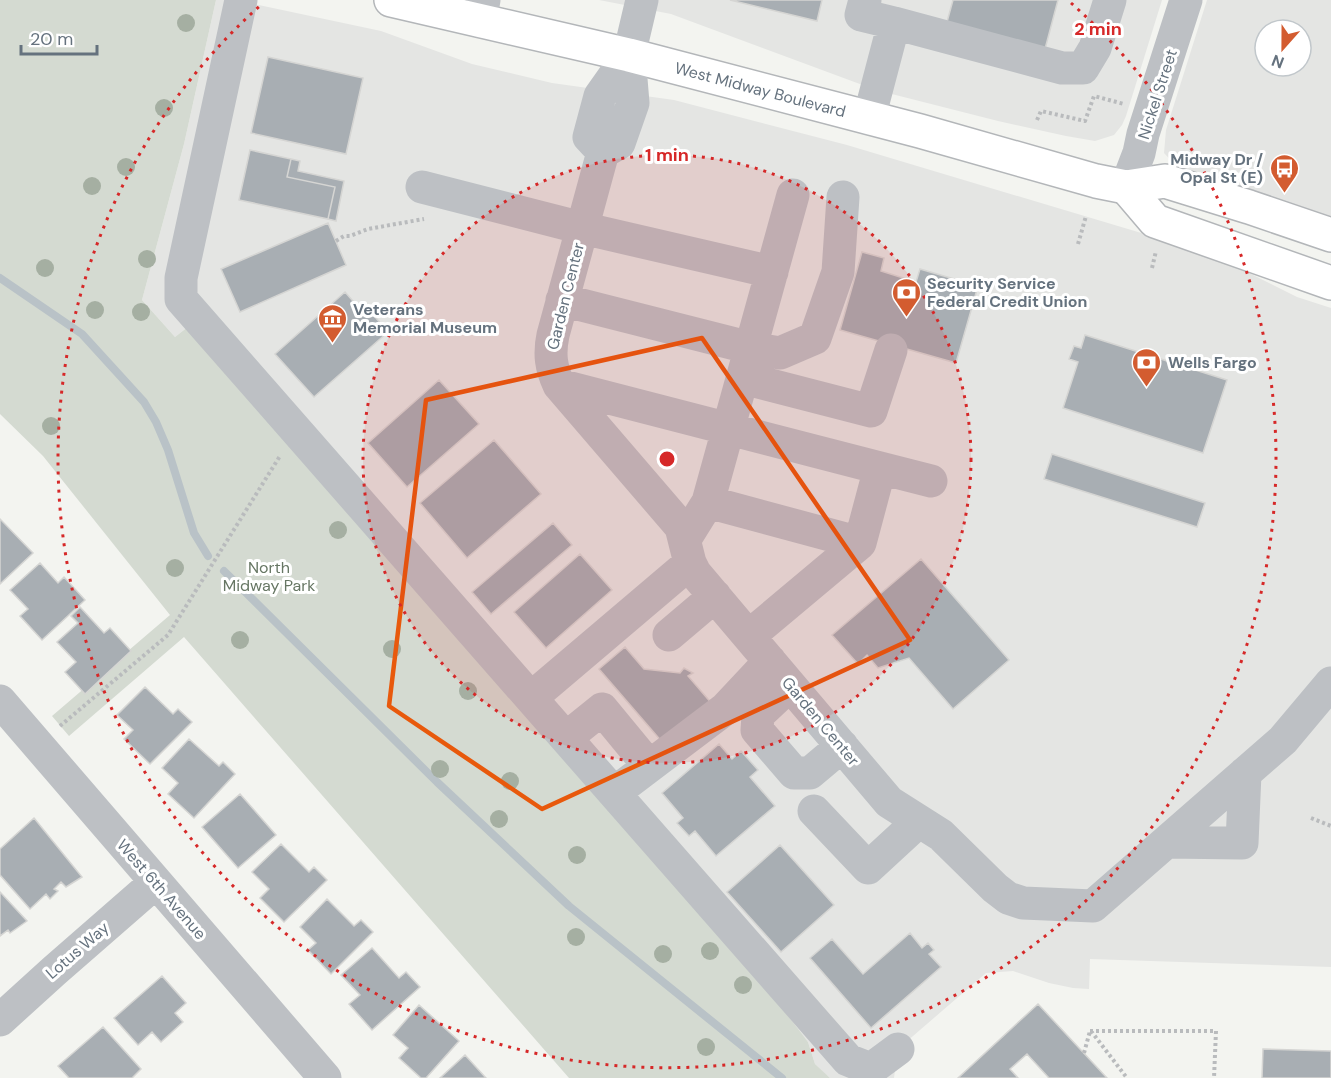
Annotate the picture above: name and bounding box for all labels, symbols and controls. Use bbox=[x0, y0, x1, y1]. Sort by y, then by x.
text: 2 min bbox=[1074, 17, 1122, 41]
scale bar bbox=[21, 18, 98, 56]
north arrow bbox=[1253, 18, 1313, 78]
text: 20 m bbox=[30, 27, 73, 51]
street label: Nickel Street bbox=[1133, 46, 1182, 142]
text: N bbox=[1269, 50, 1287, 73]
street label: West Midway Boulevard bbox=[672, 57, 848, 122]
text: 1 min bbox=[645, 143, 689, 167]
place label: Midway Dr / Opal St (E) bbox=[1170, 149, 1263, 188]
bus stop icon: Midway Dr / Opal St (E) bbox=[1268, 152, 1300, 194]
street label: Garden Center bbox=[542, 240, 589, 352]
place label: Security Service Federal Credit Union bbox=[927, 273, 1087, 312]
bank icon: Security Service Federal Credit Union bbox=[890, 276, 922, 318]
place label: Veterans Memorial Museum bbox=[353, 299, 497, 338]
museum icon: Veterans Memorial Museum bbox=[316, 302, 348, 344]
bank icon: Wells Fargo bbox=[1131, 346, 1163, 388]
place label: Wells Fargo bbox=[1168, 352, 1257, 373]
centre of rings bbox=[657, 449, 677, 469]
park label: North Midway Park bbox=[223, 557, 315, 596]
street label: Garden Center bbox=[777, 673, 864, 770]
street label: West 6th Avenue bbox=[112, 835, 211, 944]
street label: Lotus Way bbox=[41, 917, 113, 984]

